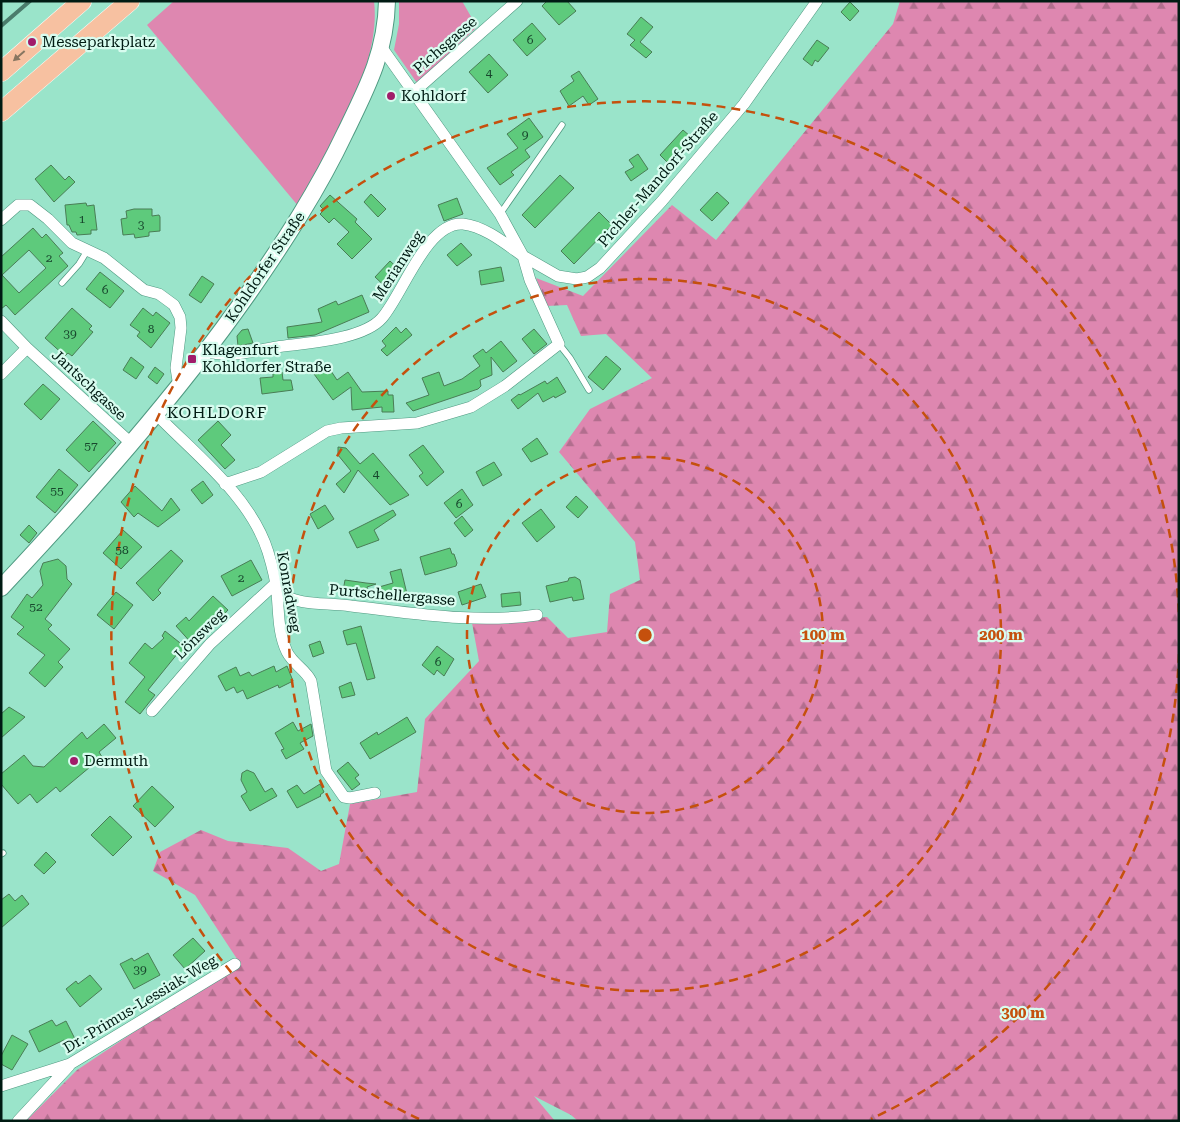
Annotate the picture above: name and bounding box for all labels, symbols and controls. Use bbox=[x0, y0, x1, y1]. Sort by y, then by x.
street label: Pichsgasse bbox=[409, 12, 481, 78]
place label: Messeparkplatz bbox=[42, 33, 155, 51]
house number: 6 bbox=[527, 33, 534, 47]
marker: Messeparkplatz bbox=[26, 36, 38, 48]
one-way arrow bbox=[13, 51, 26, 62]
house number: 4 bbox=[486, 66, 493, 80]
place label: Kohldorf bbox=[401, 87, 467, 105]
marker: Kohldorf bbox=[385, 90, 397, 102]
street label: Pichler-Mandorf-Straße bbox=[594, 107, 722, 251]
house number: 9 bbox=[522, 128, 529, 142]
street label: Kohldorfer Straße bbox=[221, 208, 309, 326]
house number: 1 bbox=[79, 212, 86, 226]
house number: 3 bbox=[138, 218, 145, 232]
street label: Merianweg bbox=[369, 227, 428, 304]
house number: 2 bbox=[46, 251, 53, 265]
house number: 6 bbox=[102, 283, 109, 297]
house number: 8 bbox=[148, 322, 155, 336]
house number: 39 bbox=[63, 327, 77, 341]
place label: Klagenfurt Kohldorfer Straße bbox=[202, 341, 332, 376]
street label: Jantschgasse bbox=[48, 346, 130, 424]
marker: Klagenfurt Kohldorfer Straße bbox=[186, 353, 198, 365]
district label: KOHLDORF bbox=[167, 403, 267, 422]
house number: 57 bbox=[84, 439, 98, 453]
house number: 4 bbox=[373, 467, 380, 481]
house number: 55 bbox=[50, 484, 64, 498]
house number: 6 bbox=[456, 497, 463, 511]
house number: 58 bbox=[115, 543, 129, 557]
street label: Konradweg bbox=[273, 550, 305, 634]
house number: 2 bbox=[238, 571, 245, 585]
street label: Purtschellergasse bbox=[328, 581, 456, 609]
house number: 52 bbox=[29, 600, 43, 614]
street label: Lönsweg bbox=[171, 605, 229, 663]
centre of rings bbox=[636, 626, 654, 644]
text: 100 m bbox=[801, 626, 845, 644]
text: 200 m bbox=[979, 626, 1023, 644]
house number: 6 bbox=[435, 655, 442, 669]
place label: Dermuth bbox=[84, 752, 149, 770]
marker: Dermuth bbox=[68, 755, 80, 767]
street label: Dr.-Primus-Lessiak-Weg bbox=[60, 951, 220, 1057]
house number: 39 bbox=[133, 963, 147, 977]
text: 300 m bbox=[1001, 1004, 1045, 1022]

